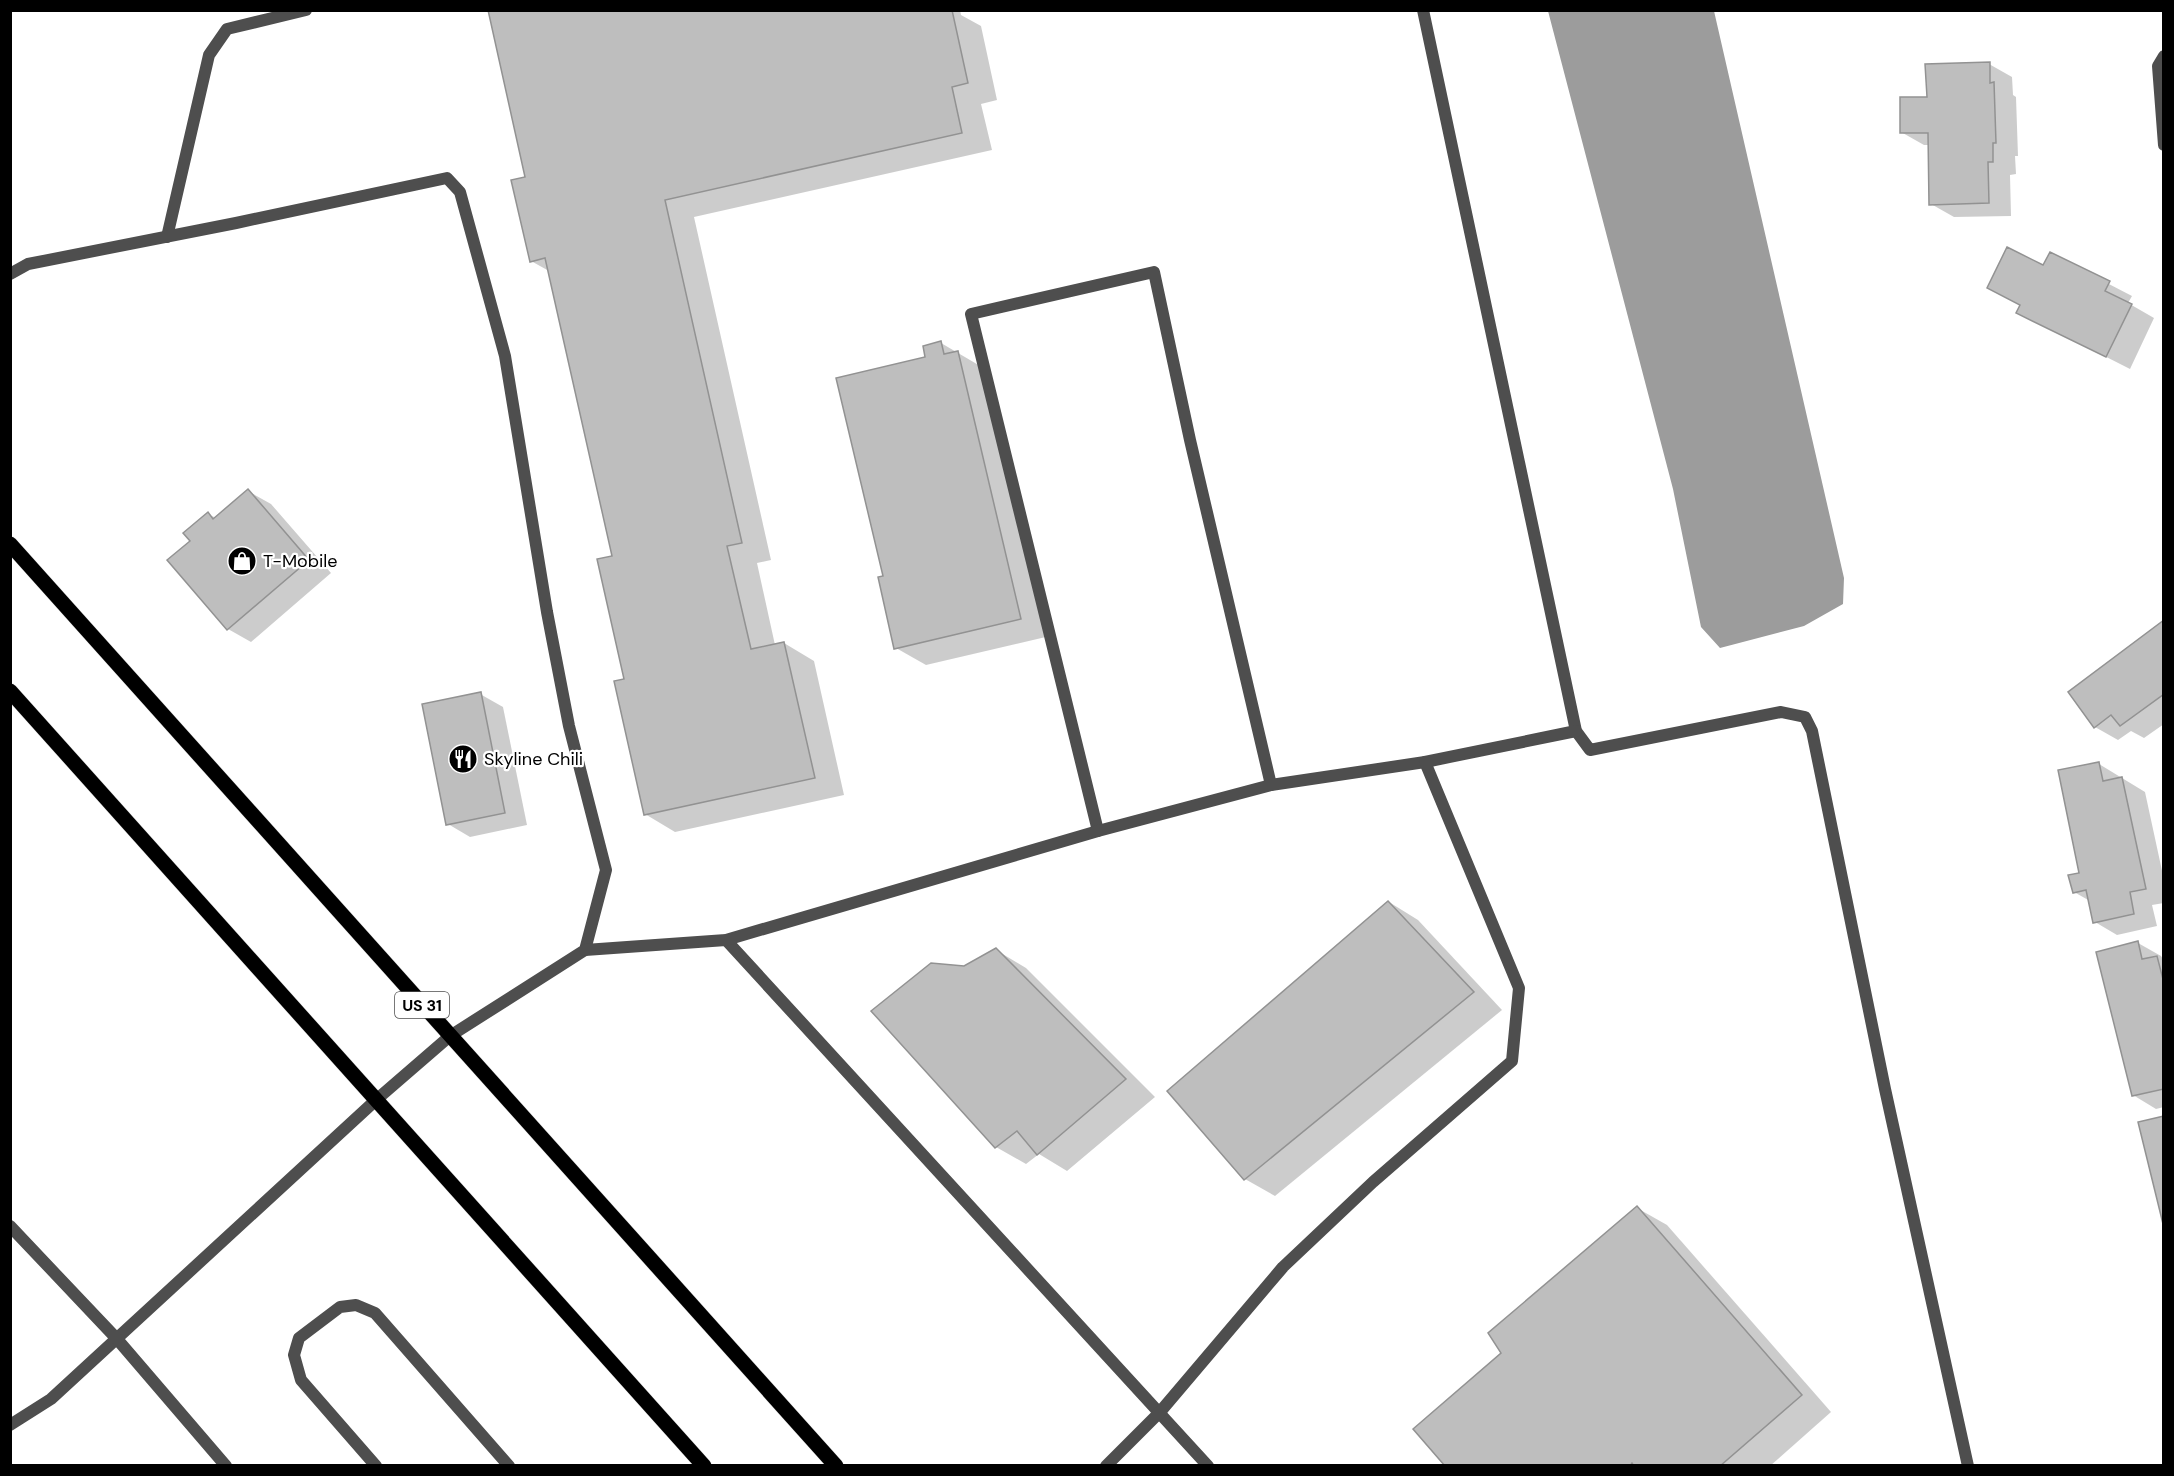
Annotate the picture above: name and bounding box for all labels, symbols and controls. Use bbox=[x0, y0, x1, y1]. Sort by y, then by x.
shop icon: T-Mobile bbox=[226, 545, 258, 577]
place label: T-Mobile bbox=[263, 549, 338, 573]
restaurant icon: Skyline Chili bbox=[447, 743, 479, 775]
place label: Skyline Chili bbox=[484, 747, 583, 771]
road number: US 31 bbox=[395, 992, 449, 1018]

